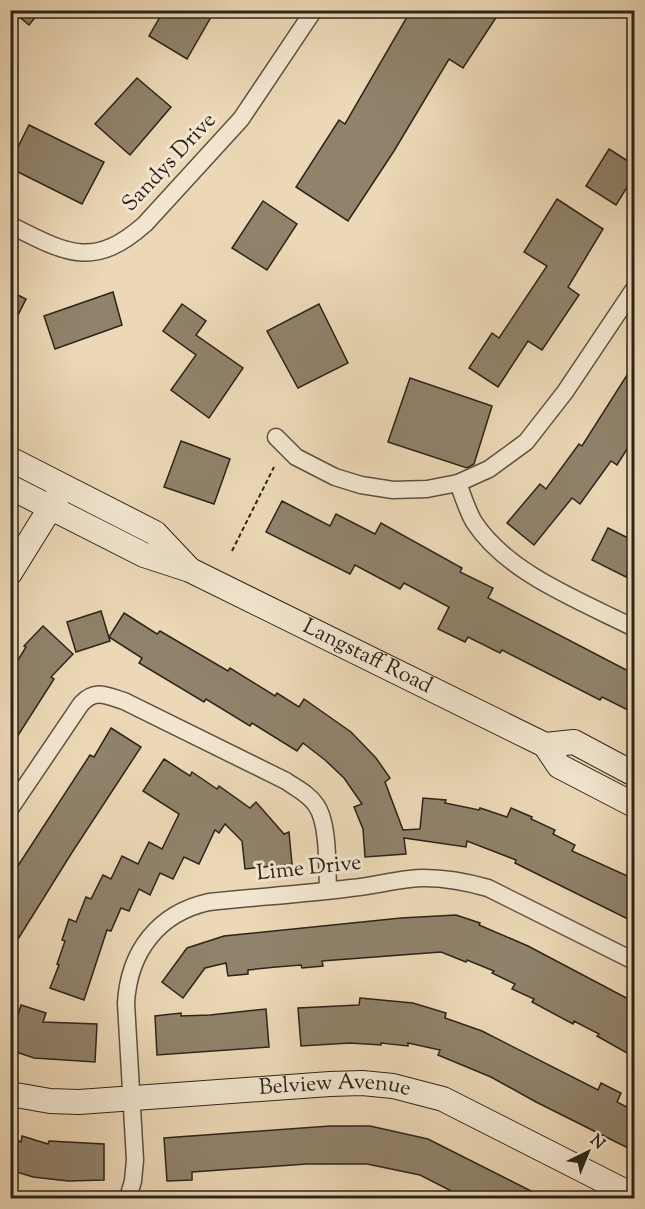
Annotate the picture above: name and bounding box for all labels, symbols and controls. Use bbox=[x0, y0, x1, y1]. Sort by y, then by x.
street label: Sandys Drive bbox=[116, 106, 224, 220]
street label: Langstaff Road bbox=[297, 612, 437, 703]
street label: Lime Drive bbox=[255, 848, 363, 890]
street label: Belview Avenue bbox=[258, 1067, 414, 1106]
north arrow bbox=[558, 1122, 618, 1182]
text: N bbox=[584, 1130, 609, 1156]

